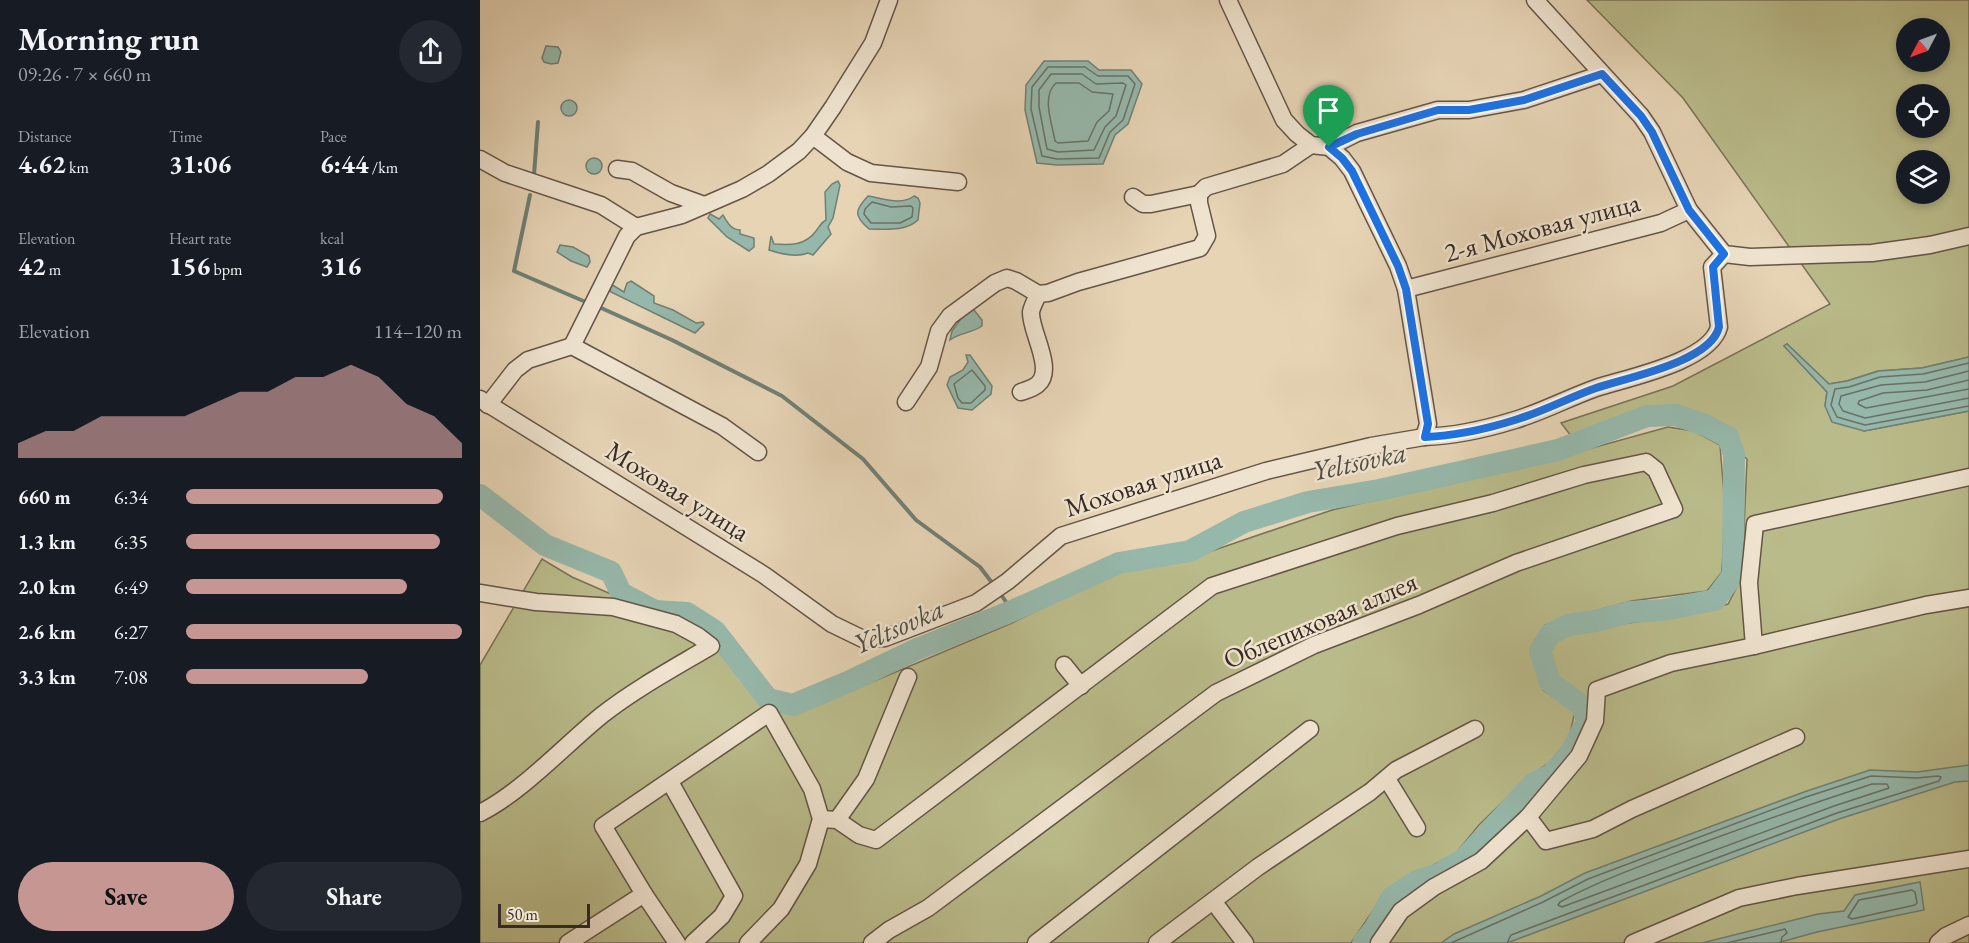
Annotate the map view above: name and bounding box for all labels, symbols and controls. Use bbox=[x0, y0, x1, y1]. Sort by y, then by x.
text: Morning run bbox=[18, 17, 200, 60]
north arrow bbox=[1896, 18, 1950, 72]
map controls bbox=[1896, 18, 1950, 204]
button: share bbox=[399, 20, 462, 83]
text: 09:26 · 7 × 660 m bbox=[18, 61, 151, 87]
button: locate bbox=[1896, 84, 1950, 138]
pin bbox=[1303, 85, 1354, 147]
icon: arrive bbox=[1312, 94, 1345, 127]
text: Distance bbox=[18, 126, 71, 147]
text: Time bbox=[169, 126, 202, 147]
text: Pace bbox=[320, 126, 347, 147]
text: 4.62 bbox=[18, 147, 66, 181]
text: 31:06 bbox=[169, 147, 231, 181]
text: 6:44 bbox=[320, 147, 369, 181]
button: layers bbox=[1896, 150, 1950, 204]
text: km bbox=[66, 157, 89, 178]
text: /km bbox=[369, 157, 398, 178]
street label: 2-я Моховая улица bbox=[1440, 184, 1644, 270]
text: Elevation bbox=[18, 228, 76, 249]
text: Heart rate bbox=[169, 228, 231, 249]
text: kcal bbox=[320, 228, 344, 249]
text: 42 bbox=[18, 249, 46, 283]
text: 156 bbox=[169, 249, 210, 283]
text: 316 bbox=[320, 249, 361, 283]
text: m bbox=[46, 259, 61, 280]
text: bpm bbox=[210, 259, 242, 280]
text: Elevation bbox=[18, 318, 90, 344]
text: 114–120 m bbox=[374, 318, 462, 344]
street label: Моховая улица bbox=[600, 433, 757, 549]
water label: Yeltsovka bbox=[1308, 433, 1410, 489]
street label: Моховая улица bbox=[1060, 441, 1226, 525]
text: 660 m bbox=[18, 484, 71, 510]
text: 6:34 bbox=[114, 484, 148, 510]
text: 1.3 km bbox=[18, 529, 76, 555]
text: 6:35 bbox=[114, 529, 148, 555]
street label: Облепиховая аллея bbox=[1218, 563, 1422, 677]
text: 2.0 km bbox=[18, 574, 76, 600]
text: 6:49 bbox=[114, 574, 148, 600]
water label: Yeltsovka bbox=[847, 590, 949, 662]
text: 2.6 km bbox=[18, 619, 76, 645]
text: 6:27 bbox=[114, 619, 148, 645]
text: 3.3 km bbox=[18, 664, 76, 690]
text: 7:08 bbox=[114, 664, 148, 690]
button: Save bbox=[18, 862, 234, 931]
button: Share bbox=[246, 862, 462, 931]
scale bar bbox=[498, 901, 590, 928]
text: 50 m bbox=[507, 904, 538, 925]

